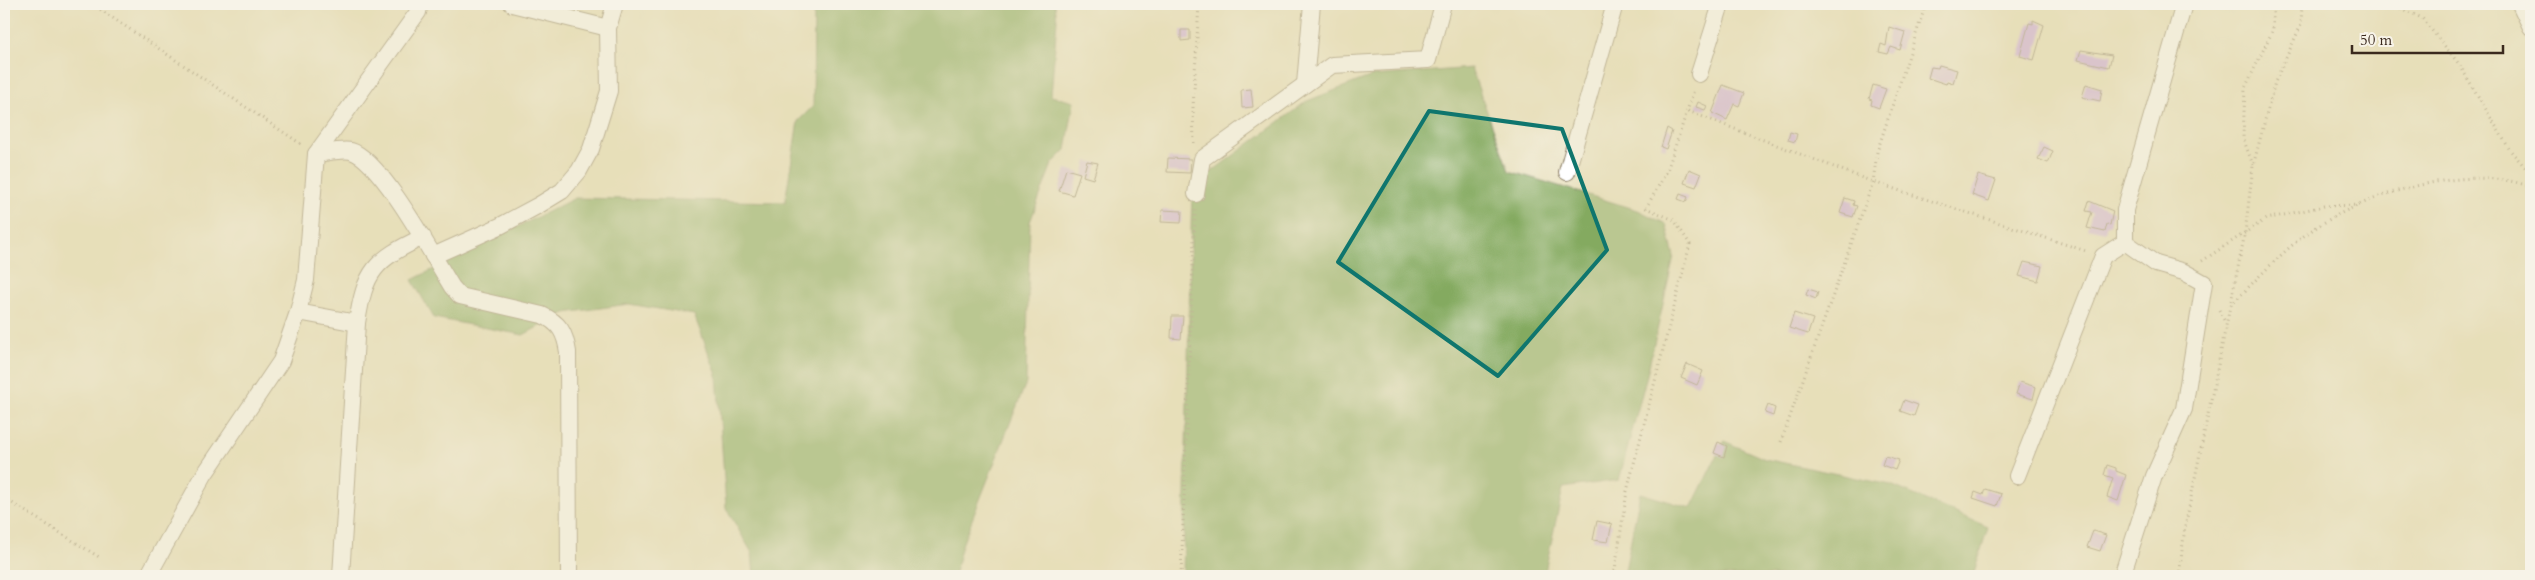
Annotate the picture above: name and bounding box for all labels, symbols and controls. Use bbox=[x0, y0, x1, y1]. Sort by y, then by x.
scale bar bbox=[2352, 22, 2504, 54]
text: 50 m bbox=[2360, 30, 2392, 50]

